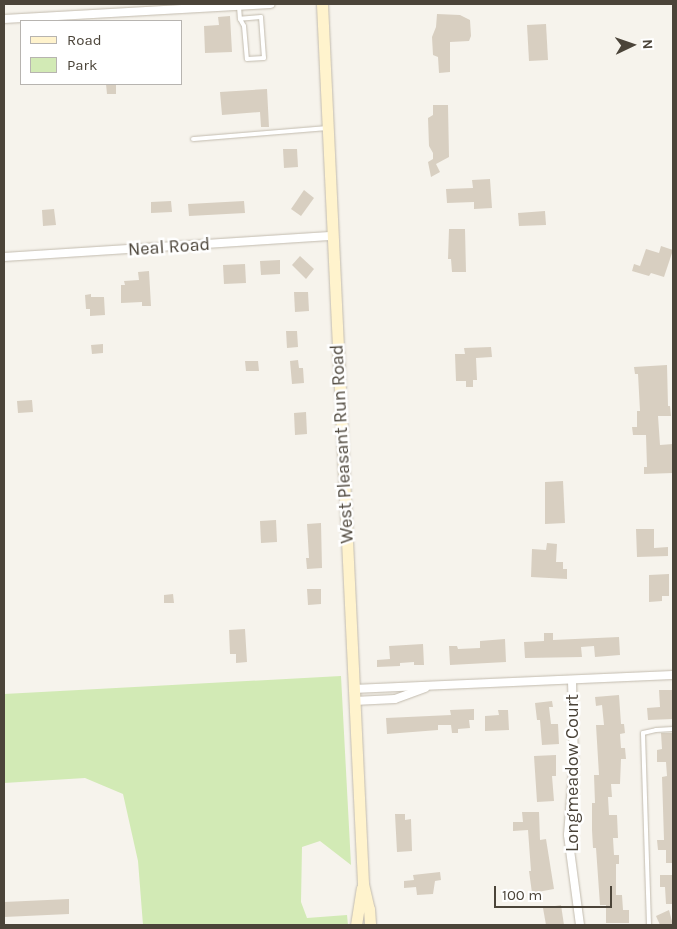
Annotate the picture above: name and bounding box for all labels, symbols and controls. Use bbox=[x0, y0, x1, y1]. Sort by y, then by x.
legend bbox=[20, 20, 182, 85]
north arrow bbox=[607, 20, 657, 70]
text: Road bbox=[67, 31, 102, 49]
text: N bbox=[639, 39, 656, 50]
text: Park bbox=[67, 56, 97, 74]
street label: Neal Road bbox=[127, 233, 211, 261]
street label: West Pleasant Run Road bbox=[326, 344, 358, 544]
street label: Longmeadow Court bbox=[561, 694, 583, 852]
scale bar bbox=[497, 876, 614, 908]
text: 100 m bbox=[502, 886, 542, 904]

